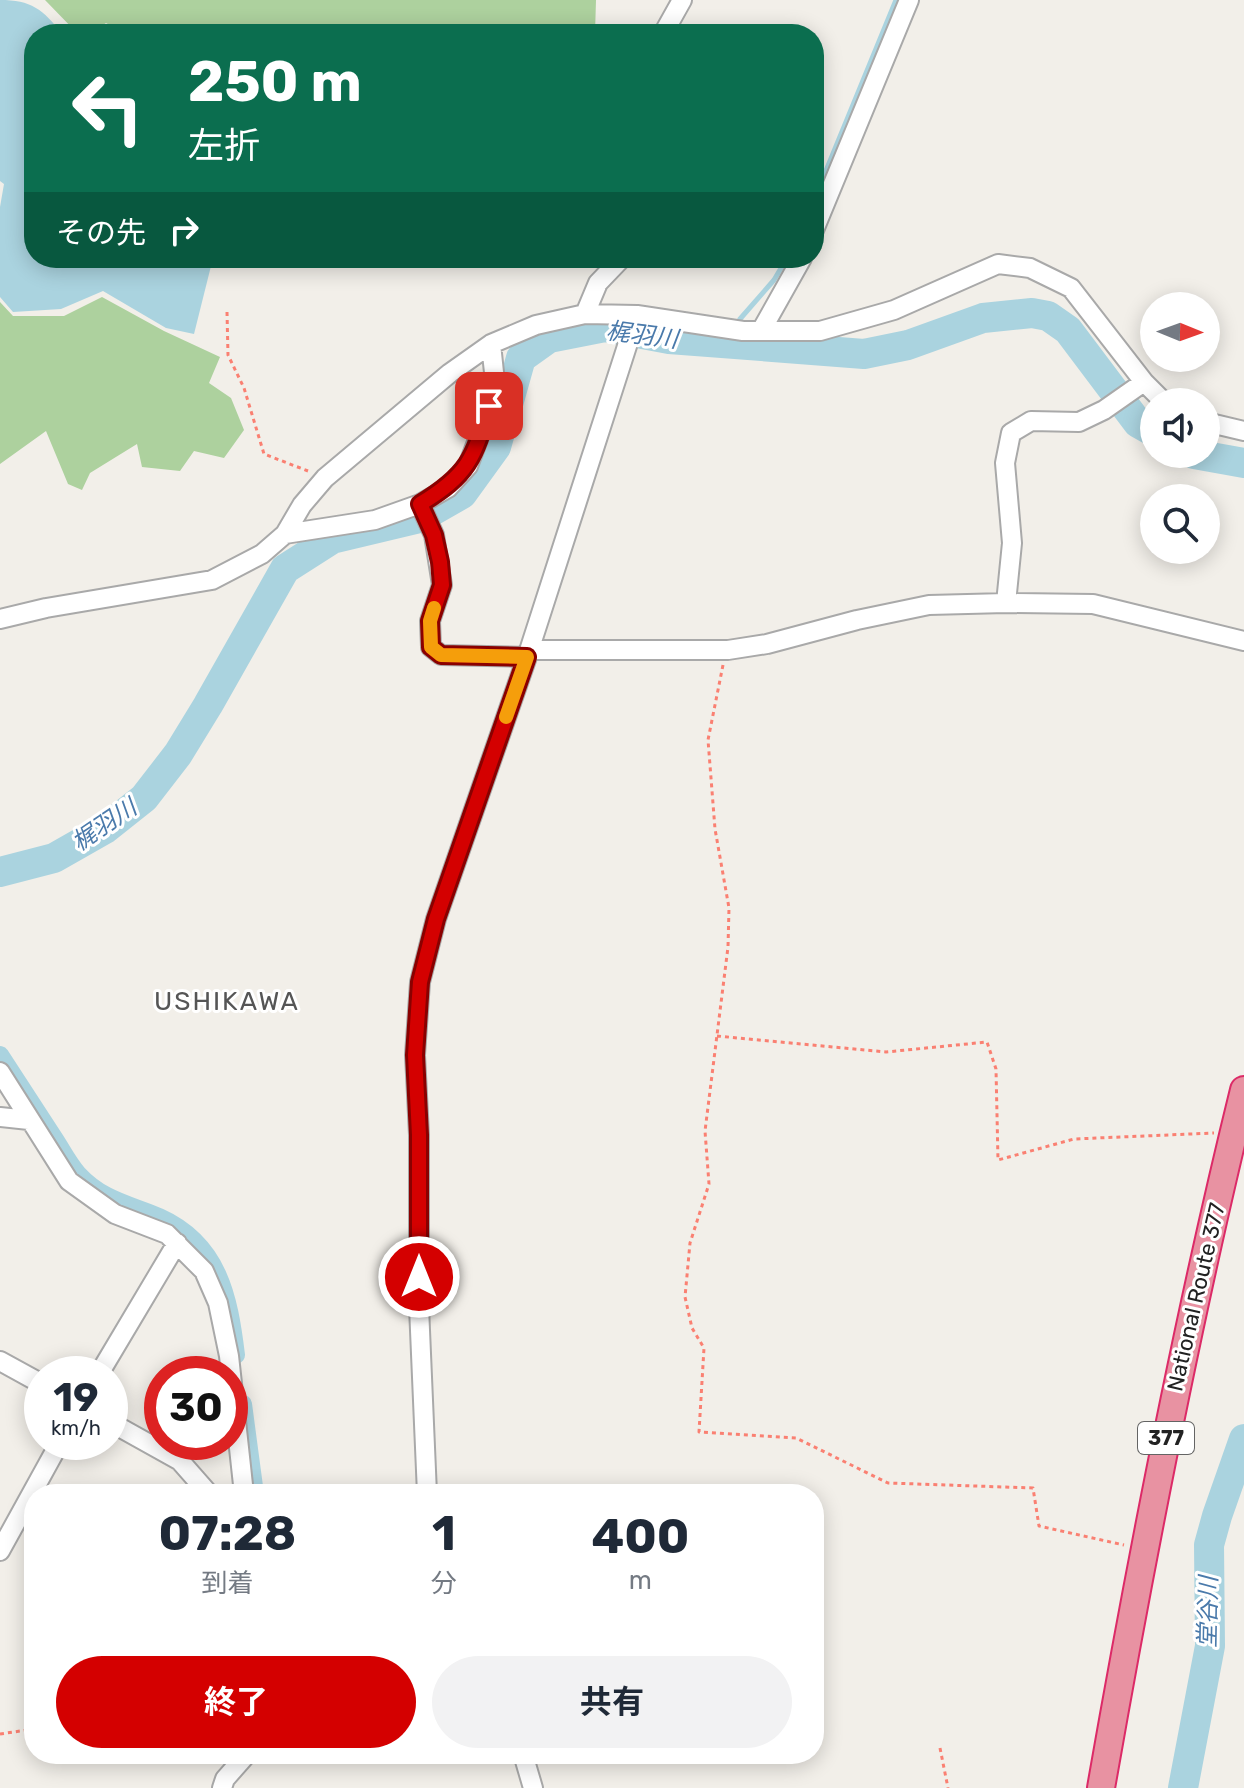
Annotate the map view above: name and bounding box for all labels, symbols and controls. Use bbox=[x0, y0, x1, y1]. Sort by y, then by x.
text: 250 m bbox=[188, 49, 362, 115]
icon: left bbox=[56, 56, 160, 160]
text: 左折 bbox=[188, 124, 260, 167]
icon: right bbox=[162, 208, 206, 252]
text: その先 bbox=[56, 215, 146, 251]
north arrow bbox=[1140, 292, 1220, 372]
map controls bbox=[1140, 292, 1220, 564]
water label: 梶羽川 bbox=[605, 317, 682, 354]
pin bbox=[455, 372, 523, 440]
icon: arrive bbox=[467, 384, 511, 428]
button: sound bbox=[1140, 388, 1220, 468]
button: search bbox=[1140, 484, 1220, 564]
water label: 梶羽川 bbox=[66, 792, 144, 857]
district label: USHIKAWA bbox=[154, 986, 300, 1017]
street label: National Route 377 bbox=[1161, 1200, 1231, 1394]
position arrow bbox=[377, 1235, 461, 1319]
speed limit sign: 30 bbox=[144, 1356, 248, 1460]
text: 19 bbox=[53, 1374, 99, 1421]
text: km/h bbox=[51, 1416, 101, 1440]
road number: 377 bbox=[1138, 1422, 1194, 1454]
text: 07:28 bbox=[159, 1505, 296, 1562]
text: 1 bbox=[432, 1505, 456, 1562]
text: 400 bbox=[591, 1508, 689, 1565]
text: m bbox=[629, 1565, 652, 1596]
text: 到着 bbox=[201, 1568, 253, 1599]
text: 分 bbox=[431, 1568, 457, 1599]
water label: 堂谷川 bbox=[1193, 1573, 1223, 1648]
button: 終了 bbox=[56, 1656, 416, 1748]
button: 共有 bbox=[432, 1656, 792, 1748]

